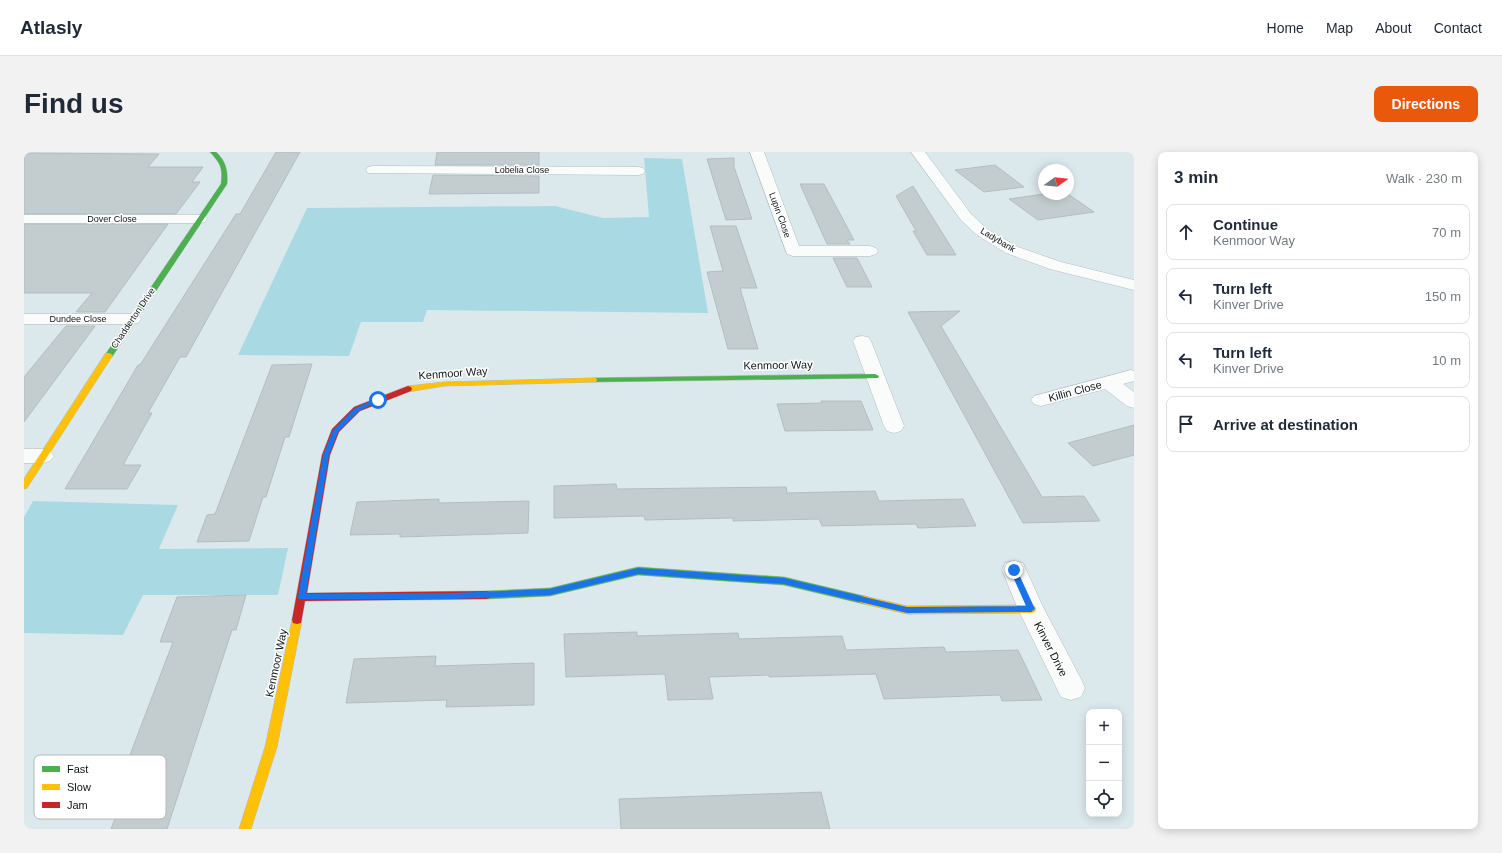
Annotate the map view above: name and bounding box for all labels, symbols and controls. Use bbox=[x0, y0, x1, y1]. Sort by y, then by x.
text: Atlasly bbox=[20, 17, 82, 38]
text: Home bbox=[1267, 20, 1304, 36]
text: Map bbox=[1326, 20, 1353, 36]
text: About bbox=[1375, 20, 1412, 36]
text: Contact bbox=[1434, 20, 1482, 36]
button: Directions bbox=[1374, 86, 1478, 122]
text: Find us bbox=[24, 88, 124, 119]
north arrow bbox=[1038, 164, 1074, 200]
street label: Lobelia Close bbox=[495, 165, 549, 175]
text: 3 min bbox=[1174, 168, 1218, 187]
text: Walk · 230 m bbox=[1386, 171, 1462, 186]
street label: Lupin Close bbox=[767, 191, 793, 239]
street label: Dover Close bbox=[87, 214, 137, 224]
text: Continue bbox=[1213, 216, 1278, 233]
icon: ahead bbox=[1175, 221, 1197, 243]
text: 70 m bbox=[1432, 225, 1461, 240]
street label: Ladybank bbox=[979, 226, 1018, 255]
text: Kenmoor Way bbox=[1213, 233, 1295, 248]
text: Turn left bbox=[1213, 280, 1272, 297]
icon: left bbox=[1175, 285, 1197, 307]
street label: Chadderton Drive bbox=[109, 286, 157, 350]
text: 150 m bbox=[1425, 289, 1461, 304]
text: Kinver Drive bbox=[1213, 297, 1284, 312]
street label: Dundee Close bbox=[49, 314, 107, 324]
text: Turn left bbox=[1213, 344, 1272, 361]
icon: left bbox=[1175, 349, 1197, 371]
text: 10 m bbox=[1432, 353, 1461, 368]
street label: Kenmoor Way bbox=[743, 358, 813, 372]
text: Kinver Drive bbox=[1213, 361, 1284, 376]
street label: Kenmoor Way bbox=[418, 365, 488, 381]
street label: Killin Close bbox=[1047, 378, 1103, 404]
route start bbox=[369, 391, 387, 409]
icon: arrive bbox=[1175, 413, 1197, 435]
text: Arrive at destination bbox=[1213, 416, 1358, 433]
route end bbox=[1005, 561, 1023, 579]
street label: Kinver Drive bbox=[1032, 620, 1070, 678]
street label: Kenmoor Way bbox=[263, 627, 289, 698]
map controls bbox=[1086, 709, 1122, 817]
button: + bbox=[1086, 709, 1122, 745]
button: − bbox=[1086, 745, 1122, 781]
legend bbox=[34, 755, 166, 819]
text: Fast bbox=[67, 763, 88, 775]
text: Slow bbox=[67, 781, 91, 793]
button: locate bbox=[1086, 781, 1122, 817]
text: Jam bbox=[67, 799, 88, 811]

